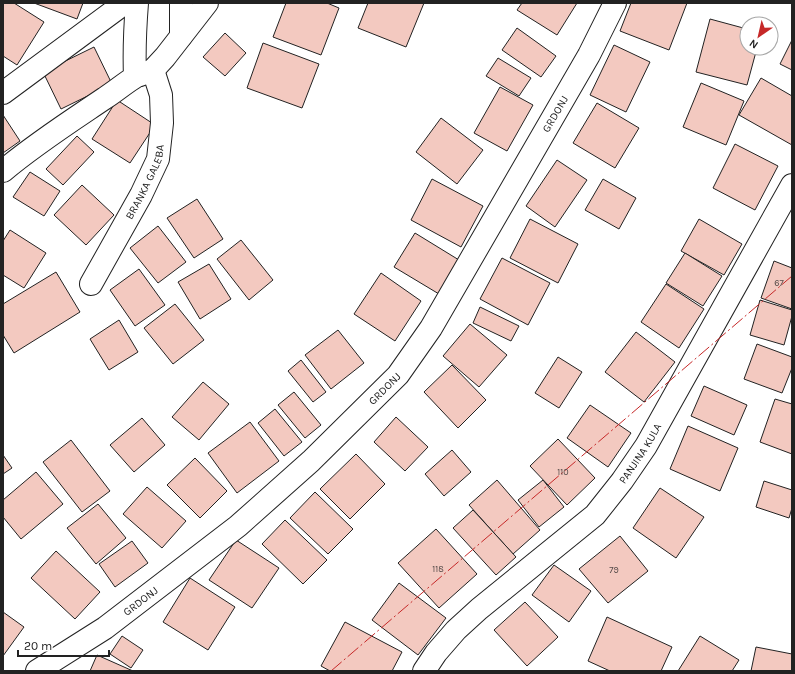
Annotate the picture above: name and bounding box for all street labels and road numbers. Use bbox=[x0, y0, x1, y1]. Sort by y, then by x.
street label: GRDONJ bbox=[540, 93, 571, 135]
street label: BRANKA GALEBA bbox=[123, 143, 167, 222]
street label: GRDONJ bbox=[366, 370, 404, 408]
street label: PANJINA KULA bbox=[616, 421, 665, 486]
street label: GRDONJ bbox=[121, 584, 161, 619]

